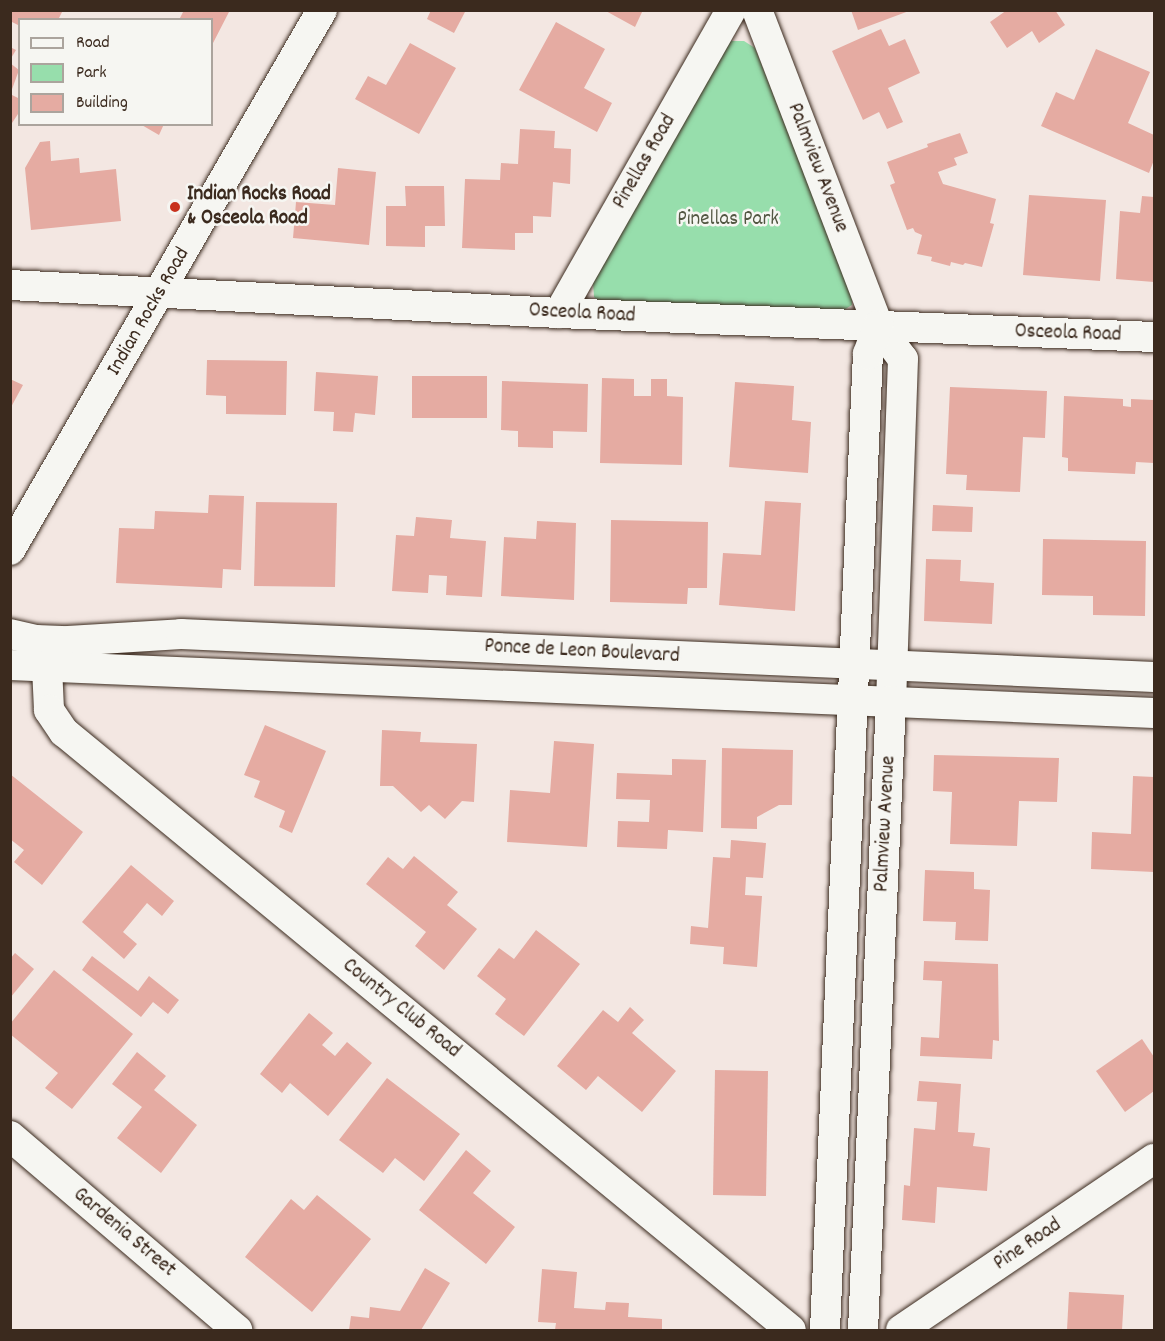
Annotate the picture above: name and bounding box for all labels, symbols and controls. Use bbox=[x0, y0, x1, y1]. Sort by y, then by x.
legend bbox=[18, 18, 213, 126]
text: Road bbox=[76, 31, 110, 56]
text: Park bbox=[76, 61, 107, 86]
text: Building bbox=[76, 91, 128, 116]
street label: Palmview Avenue bbox=[781, 100, 853, 236]
street label: Pinellas Road bbox=[608, 110, 682, 214]
place label: Indian Rocks Road & Osceola Road bbox=[187, 182, 331, 232]
marker: Indian Rocks Road & Osceola Road bbox=[168, 200, 182, 214]
park label: Pinellas Park bbox=[677, 207, 779, 233]
street label: Indian Rocks Road bbox=[102, 243, 196, 381]
street label: Osceola Road bbox=[528, 299, 636, 329]
street label: Osceola Road bbox=[1014, 320, 1122, 348]
street label: Ponce de Leon Boulevard bbox=[484, 634, 680, 670]
street label: Palmview Avenue bbox=[870, 755, 902, 893]
street label: Country Club Road bbox=[337, 954, 465, 1064]
street label: Gardenia Street bbox=[67, 1183, 181, 1283]
street label: Pine Road bbox=[989, 1213, 1067, 1277]

